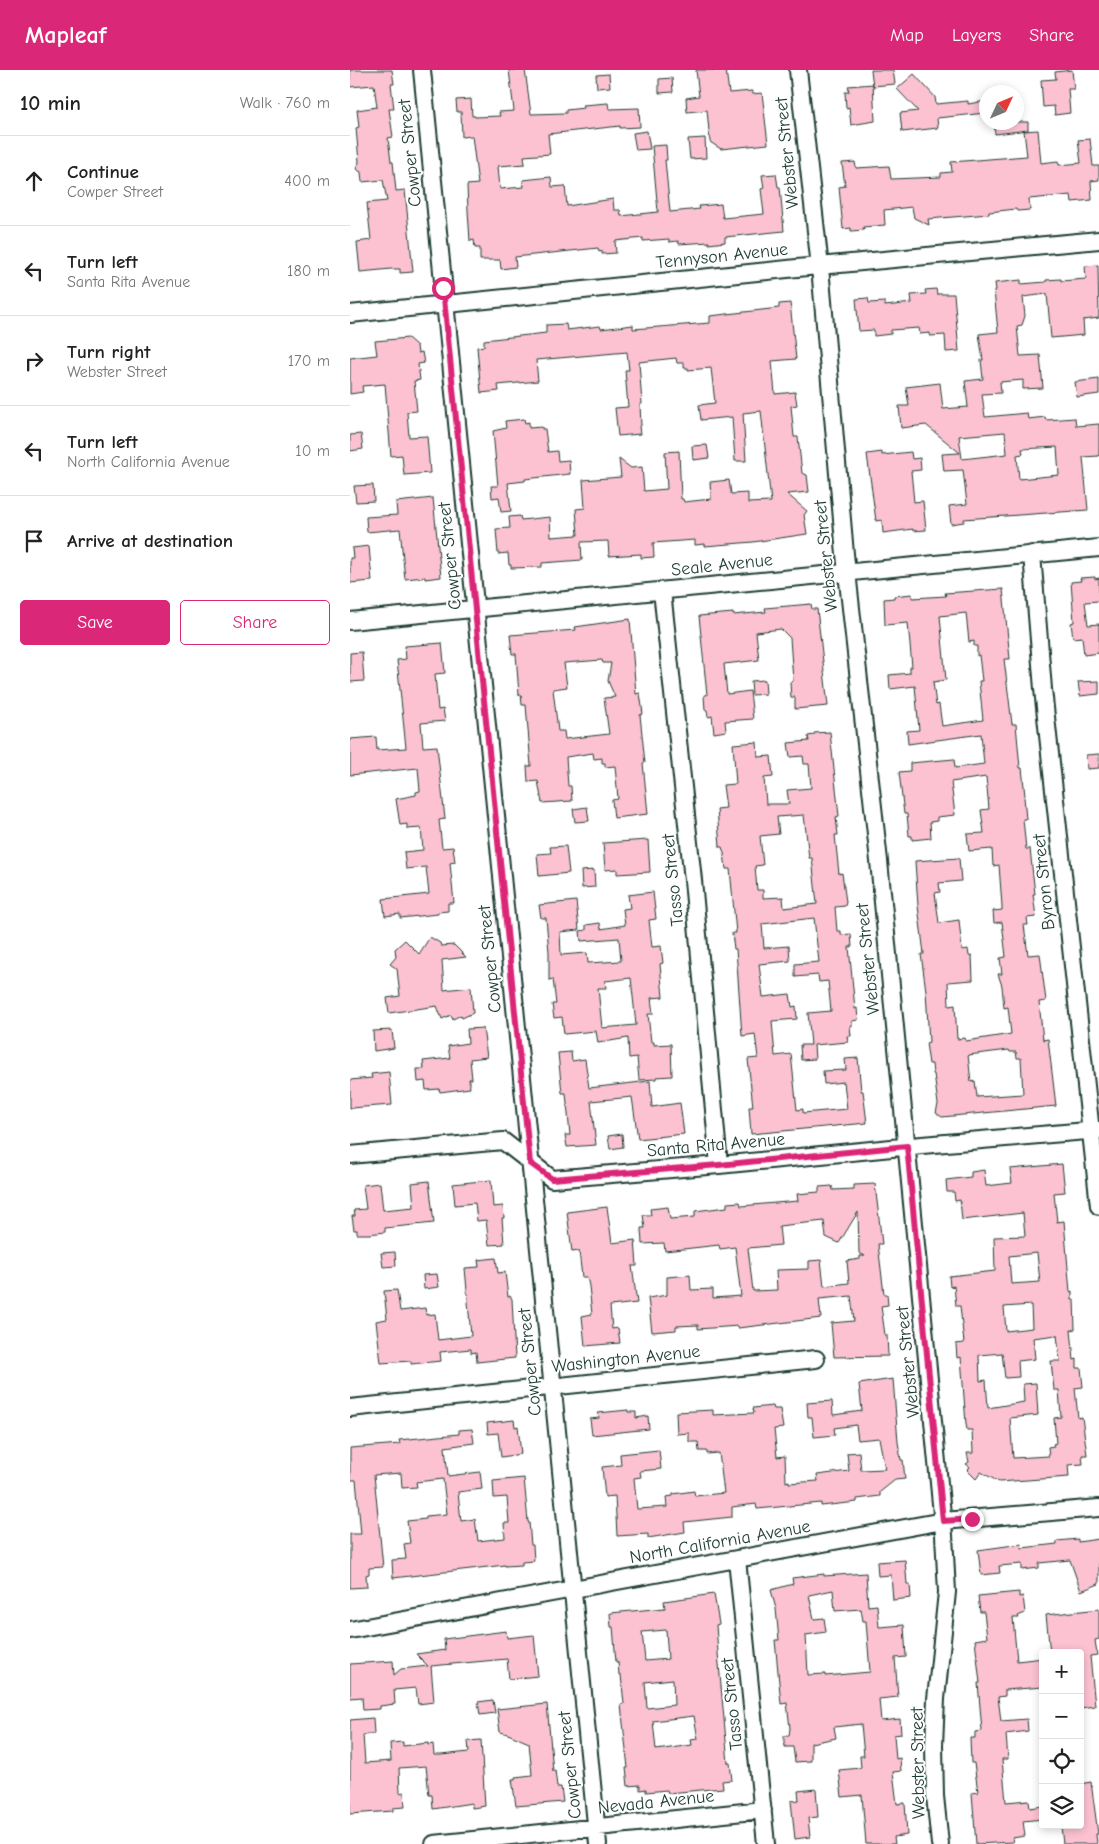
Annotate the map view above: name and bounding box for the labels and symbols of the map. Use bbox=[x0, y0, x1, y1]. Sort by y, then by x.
north arrow bbox=[979, 85, 1024, 130]
street label: Webster Street bbox=[771, 95, 803, 210]
street label: Cowper Street bbox=[394, 97, 426, 208]
street label: Tennyson Avenue bbox=[655, 239, 789, 273]
route start bbox=[432, 277, 455, 300]
street label: Webster Street bbox=[810, 498, 842, 613]
street label: Cowper Street bbox=[434, 500, 466, 611]
street label: Seale Avenue bbox=[670, 549, 774, 581]
street label: Tasso Street bbox=[658, 832, 688, 927]
street label: Byron Street bbox=[1028, 832, 1059, 931]
street label: Webster Street bbox=[852, 901, 884, 1016]
street label: Cowper Street bbox=[474, 903, 506, 1014]
street label: Santa Rita Avenue bbox=[646, 1128, 786, 1162]
street label: Webster Street bbox=[892, 1304, 924, 1419]
street label: Cowper Street bbox=[514, 1306, 546, 1417]
street label: Washington Avenue bbox=[551, 1341, 701, 1377]
route end bbox=[961, 1508, 984, 1531]
street label: North California Avenue bbox=[628, 1516, 812, 1568]
street label: Tasso Street bbox=[717, 1656, 747, 1751]
street label: Webster Street bbox=[907, 1706, 929, 1819]
street label: Cowper Street bbox=[554, 1709, 586, 1820]
street label: Nevada Avenue bbox=[597, 1785, 715, 1819]

